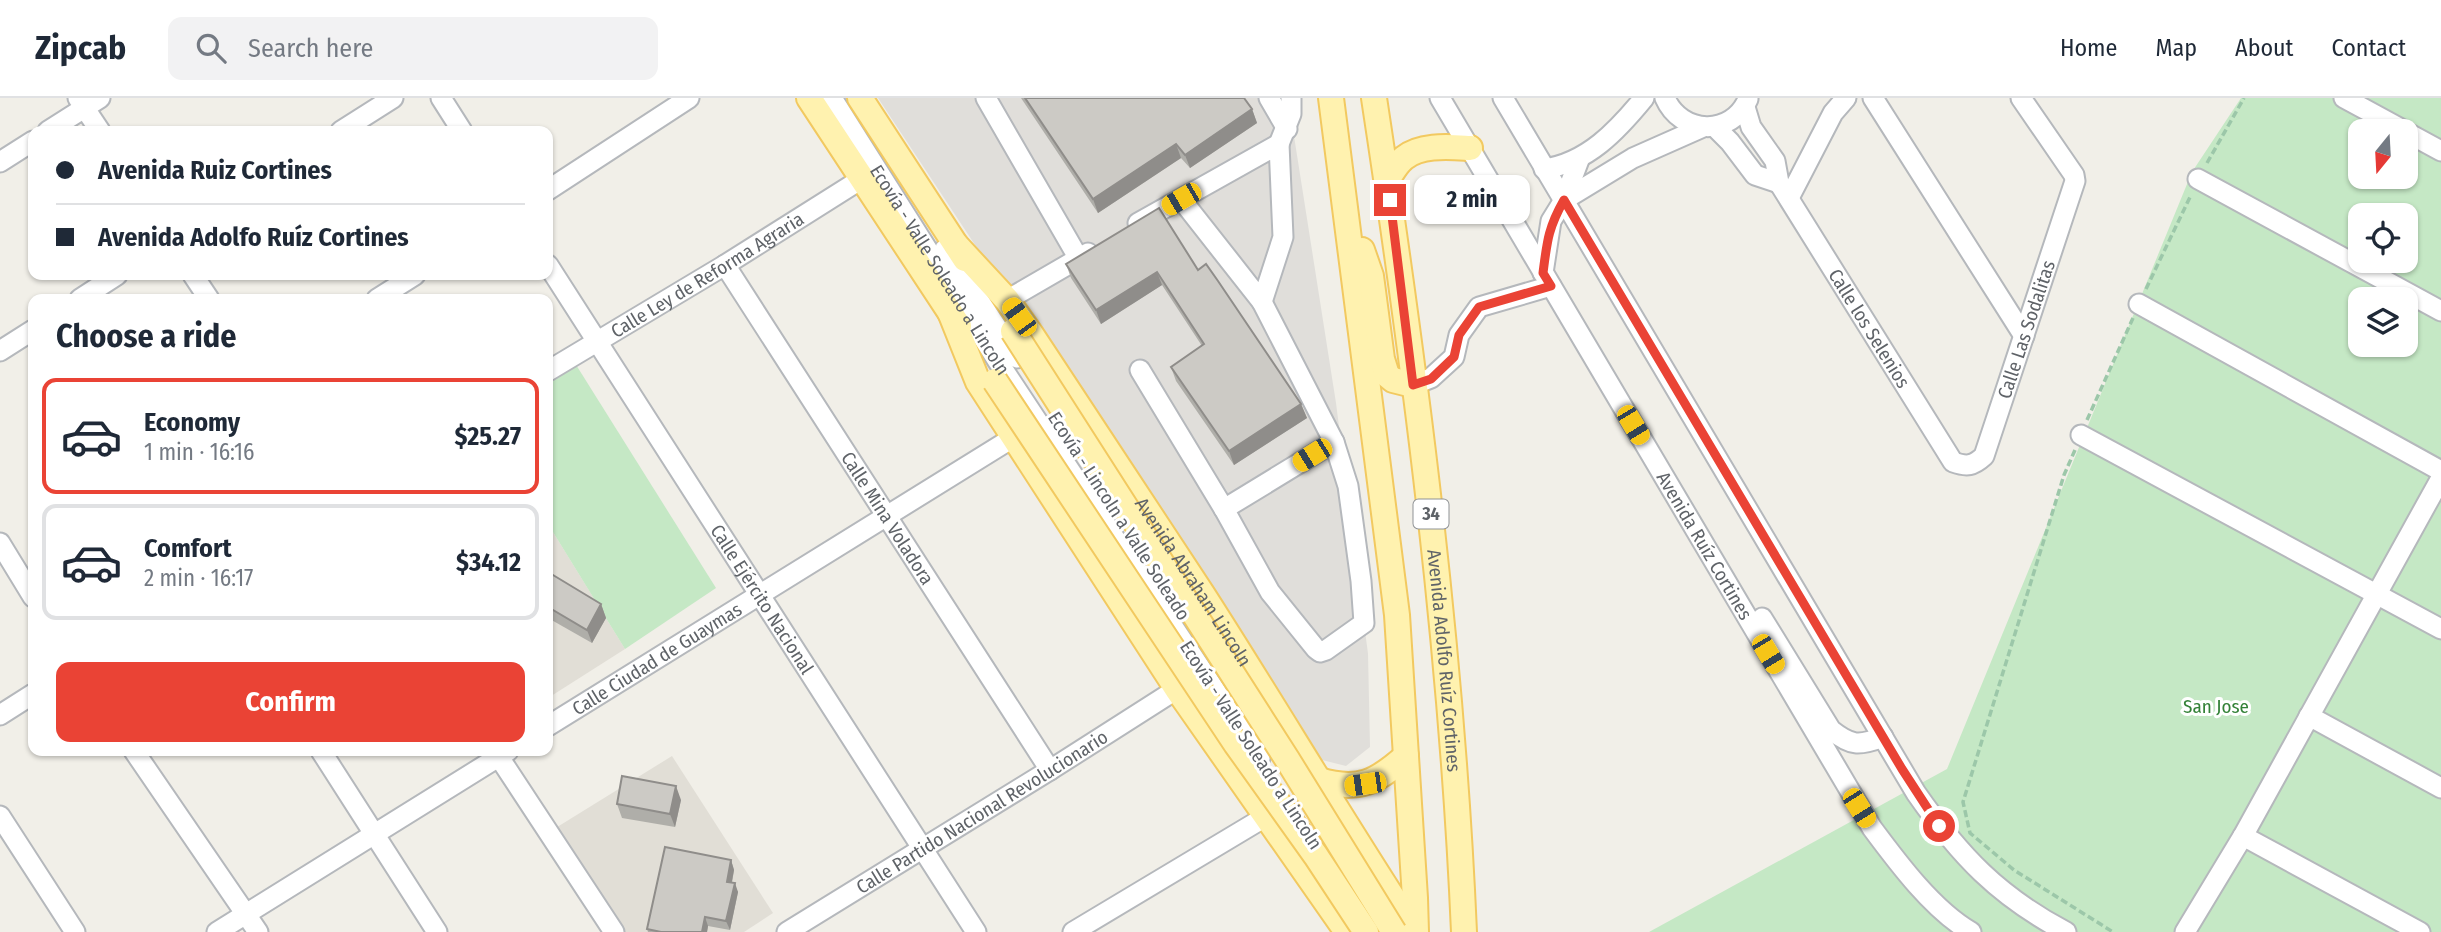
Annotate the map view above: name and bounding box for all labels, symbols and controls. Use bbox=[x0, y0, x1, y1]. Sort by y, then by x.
search box bbox=[168, 17, 658, 80]
text: Zipcab bbox=[35, 28, 126, 68]
icon: search bbox=[192, 29, 230, 67]
text: Search here bbox=[248, 33, 373, 64]
text: Home bbox=[2060, 34, 2117, 62]
text: Map bbox=[2155, 34, 2197, 62]
text: About bbox=[2235, 34, 2293, 62]
text: Contact bbox=[2331, 34, 2406, 62]
north arrow bbox=[2348, 119, 2418, 189]
map controls bbox=[2348, 119, 2418, 357]
text: Avenida Ruiz Cortines bbox=[98, 155, 332, 186]
street label: Ecovía - Valle Soleado a Lincoln bbox=[865, 160, 1015, 379]
callout: 2 min bbox=[1414, 176, 1530, 224]
car bbox=[1158, 179, 1205, 219]
route end bbox=[1374, 184, 1406, 216]
text: 2 min bbox=[1447, 185, 1498, 213]
button: locate bbox=[2348, 203, 2418, 273]
street label: Calle Ley de Reforma Agraria bbox=[606, 207, 808, 342]
text: Avenida Adolfo Ruíz Cortines bbox=[98, 222, 409, 253]
street label: Calle Las Sodalitas bbox=[1992, 257, 2060, 402]
street label: Calle los Selenios bbox=[1824, 264, 1915, 392]
button: layers bbox=[2348, 287, 2418, 357]
car bbox=[999, 294, 1040, 340]
text: Choose a ride bbox=[56, 317, 237, 355]
car bbox=[1614, 402, 1653, 448]
icon: car bbox=[60, 405, 123, 468]
text: Economy bbox=[144, 407, 240, 438]
street label: Ecovía - Lincoln a Valle Soleado bbox=[1043, 407, 1195, 625]
text: $25.27 bbox=[455, 421, 521, 452]
car bbox=[1289, 435, 1336, 475]
text: 1 min · 16:16 bbox=[144, 438, 254, 466]
street label: Calle Mina Voladora bbox=[837, 447, 939, 589]
street label: Avenida Ruíz Cortines bbox=[1652, 467, 1758, 624]
street label: Avenida Abraham Lincoln bbox=[1130, 493, 1257, 670]
road number: 34 bbox=[1414, 500, 1448, 528]
street label: Calle Ejército Nacional bbox=[706, 520, 819, 678]
icon: car bbox=[60, 531, 123, 594]
text: Comfort bbox=[144, 533, 232, 564]
text: $34.12 bbox=[456, 547, 521, 578]
street label: Avenida Adolfo Ruíz Cortines bbox=[1423, 548, 1466, 773]
text: 2 min · 16:17 bbox=[144, 564, 253, 592]
street label: Calle Ciudad de Guaymas bbox=[568, 597, 746, 720]
car bbox=[1749, 631, 1788, 677]
street label: Ecovía - Valle Soleado a Lincoln bbox=[1175, 636, 1327, 854]
button: Confirm bbox=[56, 662, 525, 742]
park label: San Jose bbox=[2183, 695, 2249, 718]
street label: Calle Partido Nacional Revolucionario bbox=[852, 725, 1112, 898]
car bbox=[1343, 771, 1388, 797]
car bbox=[1839, 785, 1880, 831]
route start bbox=[1923, 810, 1955, 842]

